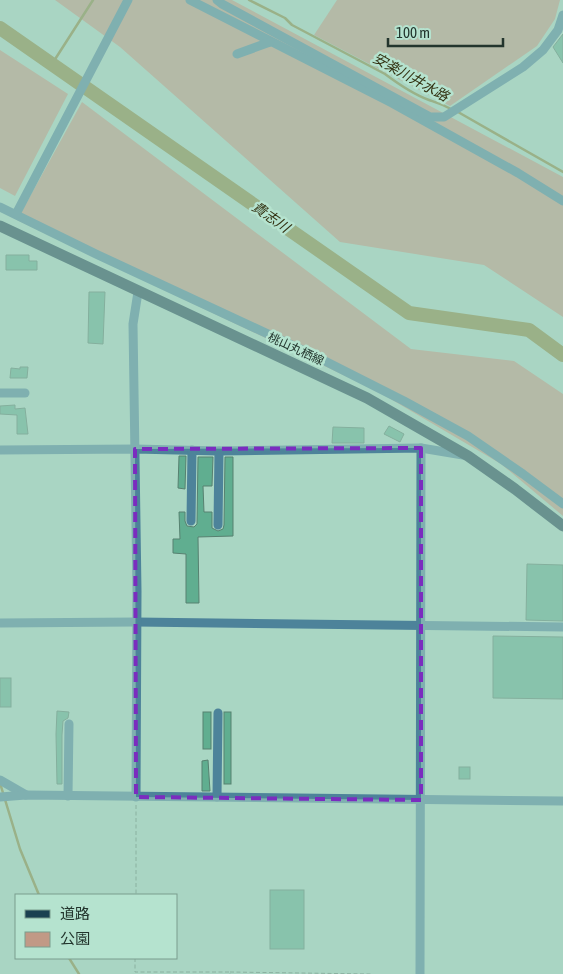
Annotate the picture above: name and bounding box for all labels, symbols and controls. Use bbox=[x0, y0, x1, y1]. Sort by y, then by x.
scale bar bbox=[388, 15, 503, 47]
text: 100 m bbox=[396, 24, 430, 41]
water label: 安楽川井水路 bbox=[370, 50, 452, 105]
water label: 貴志川 bbox=[249, 198, 294, 237]
street label: 桃山丸栖線 bbox=[266, 330, 326, 368]
legend bbox=[15, 894, 178, 959]
text: 道路 bbox=[60, 905, 90, 922]
text: 公園 bbox=[60, 930, 90, 947]

